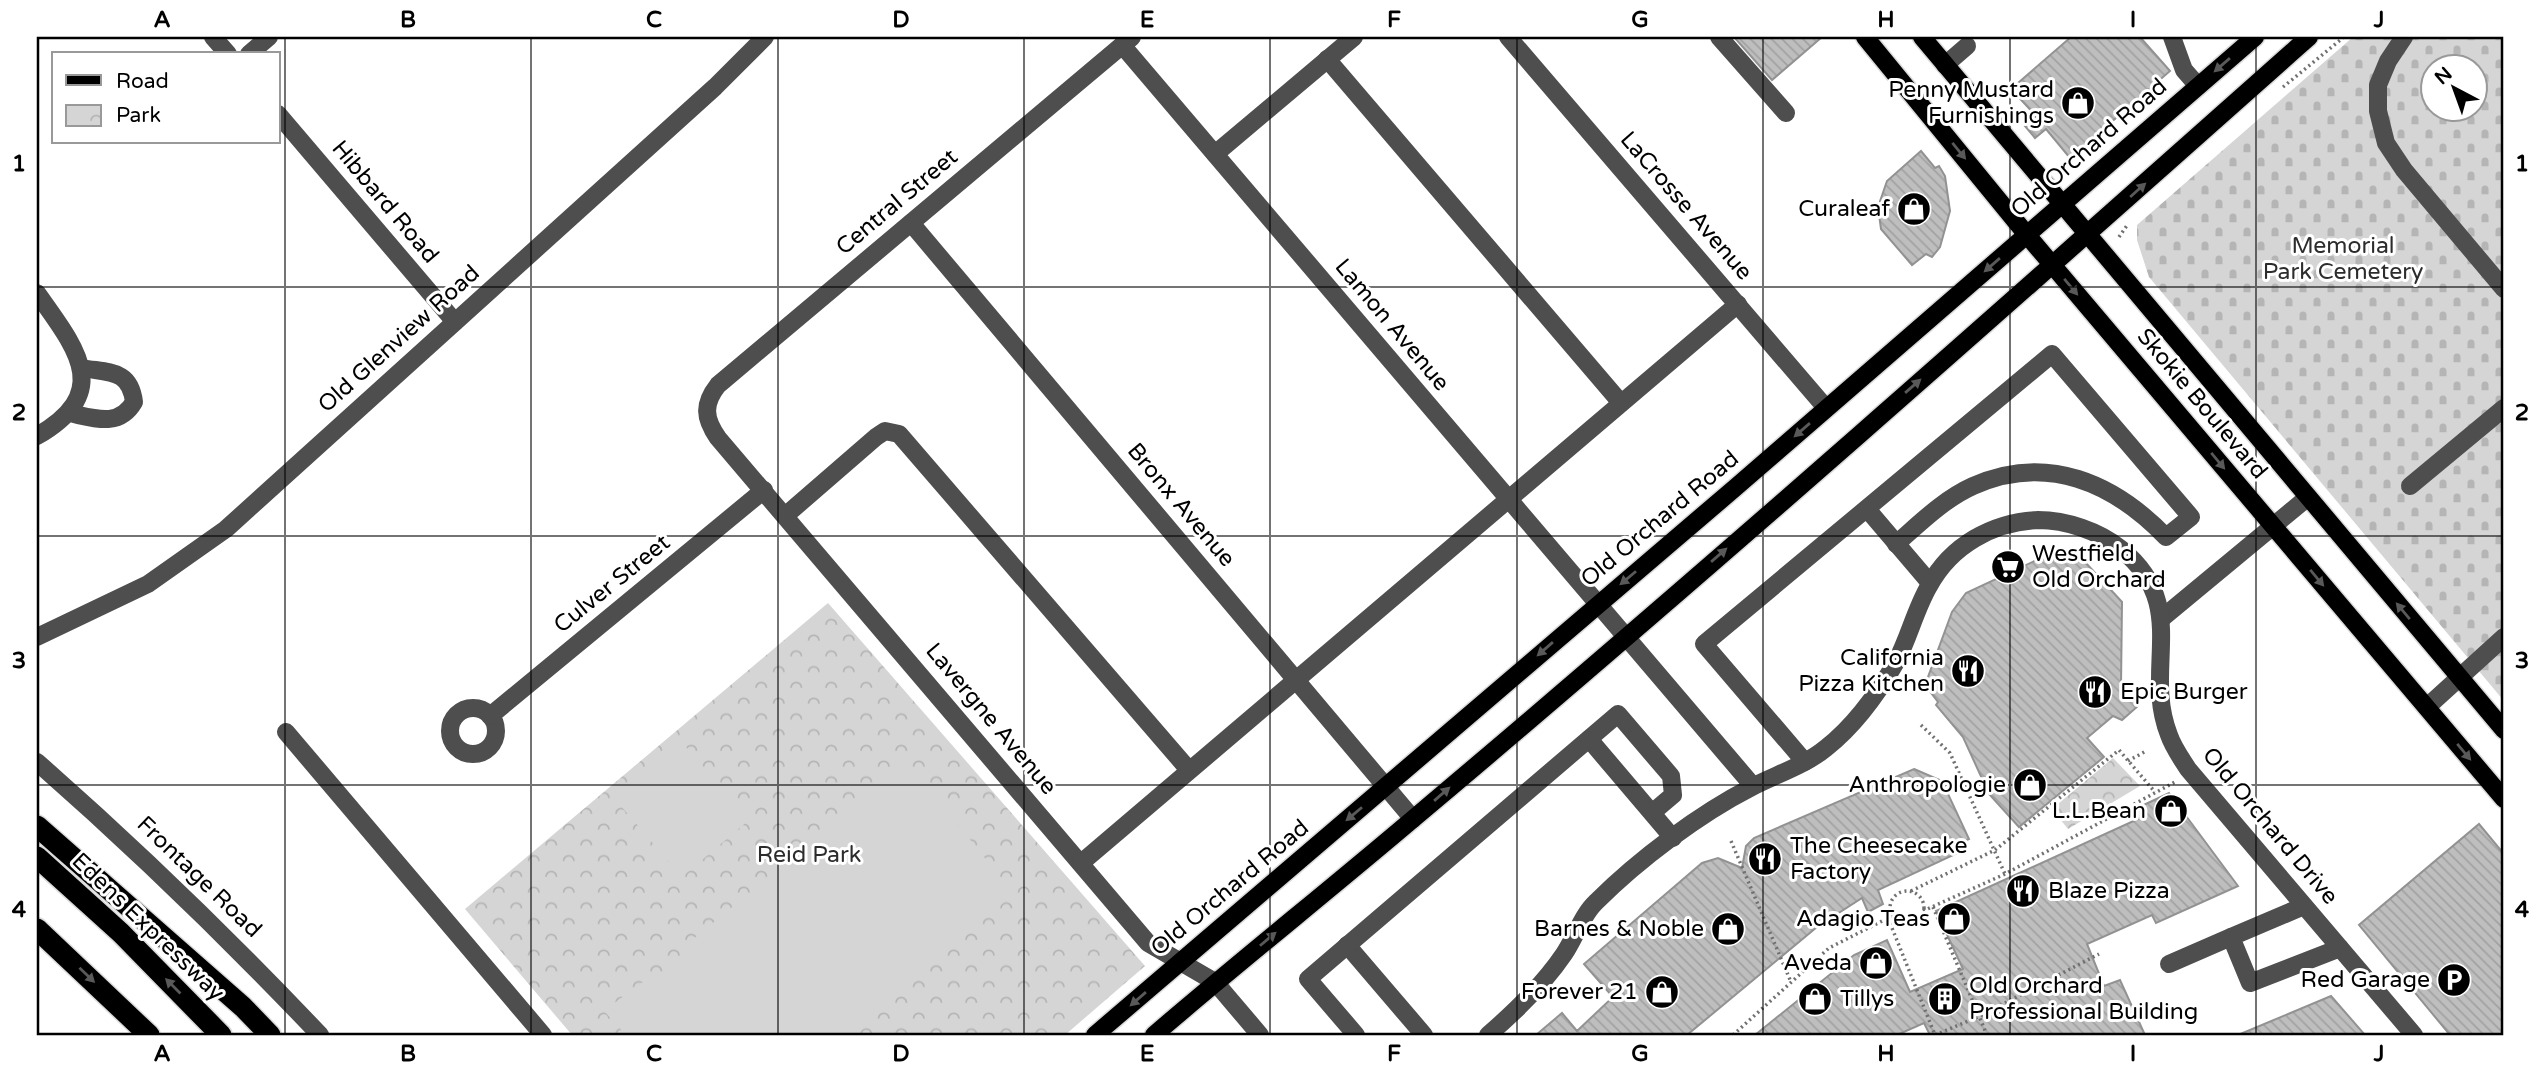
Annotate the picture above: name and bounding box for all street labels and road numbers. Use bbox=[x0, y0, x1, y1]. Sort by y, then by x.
street label: Old Orchard Road bbox=[2005, 73, 2173, 223]
street label: LaCrosse Avenue bbox=[1614, 126, 1758, 286]
street label: Hibbard Road bbox=[326, 135, 444, 269]
street label: Central Street bbox=[830, 143, 964, 261]
street label: Lamon Avenue bbox=[1329, 253, 1455, 397]
street label: Old Glenview Road bbox=[313, 259, 485, 419]
street label: Skokie Boulevard bbox=[2131, 323, 2273, 485]
street label: Bronx Avenue bbox=[1121, 437, 1241, 573]
street label: Old Orchard Road bbox=[1575, 445, 1745, 593]
street label: Culver Street bbox=[548, 529, 676, 639]
street label: Lavergne Avenue bbox=[919, 637, 1063, 801]
street label: Old Orchard Drive bbox=[2196, 742, 2344, 910]
street label: Frontage Road bbox=[131, 810, 267, 944]
street label: Old Orchard Road bbox=[1145, 814, 1315, 962]
street label: Edens Expressway bbox=[66, 847, 230, 1007]

